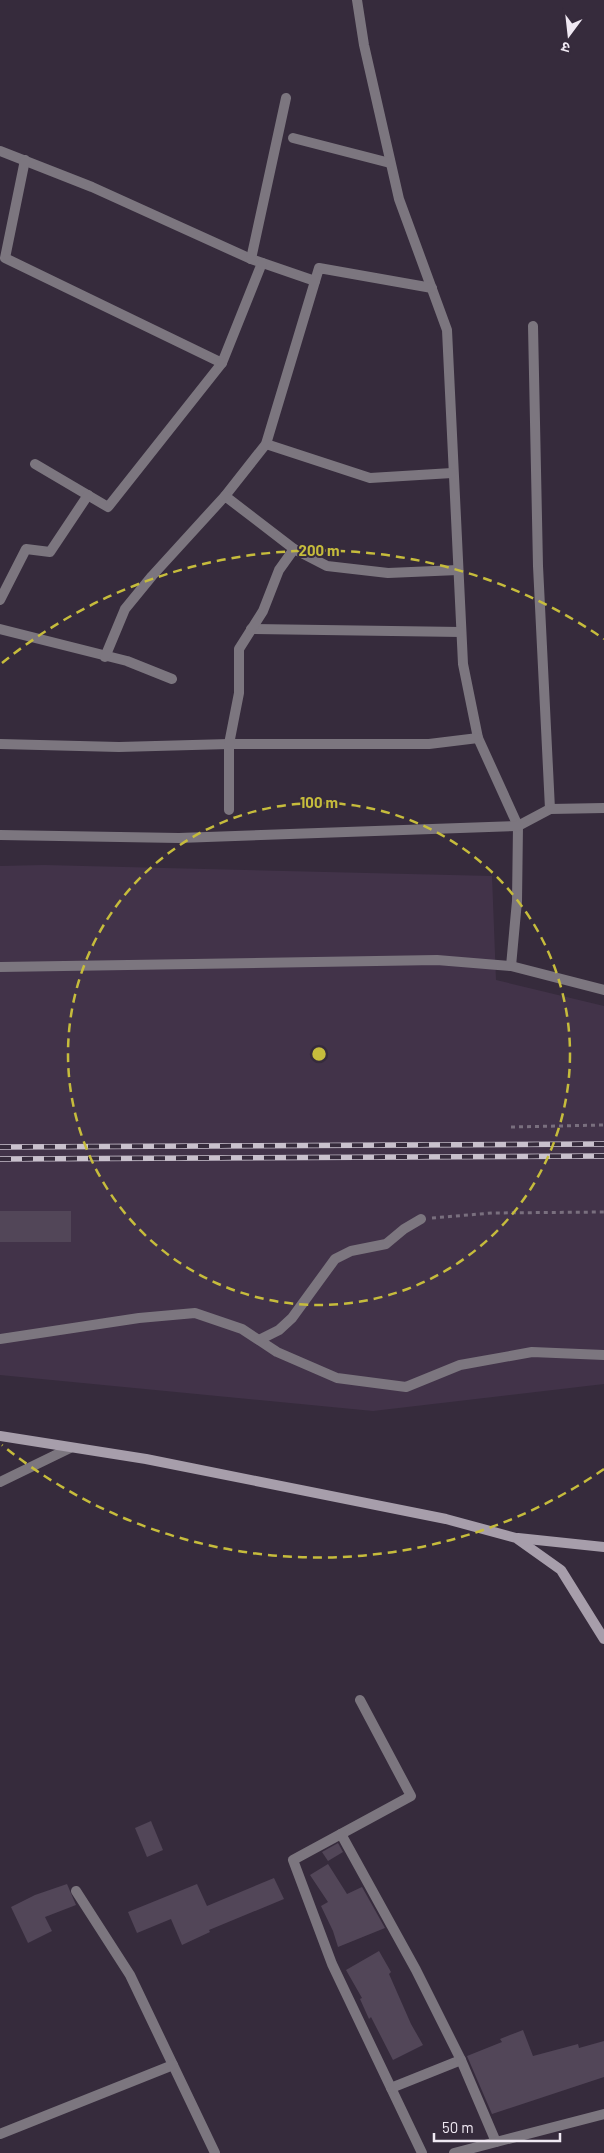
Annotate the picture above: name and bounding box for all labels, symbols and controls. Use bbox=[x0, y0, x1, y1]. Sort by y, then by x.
north arrow bbox=[544, 10, 594, 60]
text: उ bbox=[559, 39, 572, 57]
text: 200 m bbox=[298, 541, 340, 559]
text: 100 m bbox=[300, 793, 338, 811]
centre of rings bbox=[310, 1045, 328, 1063]
scale bar bbox=[434, 2110, 560, 2142]
text: 50 m bbox=[442, 2118, 474, 2136]

